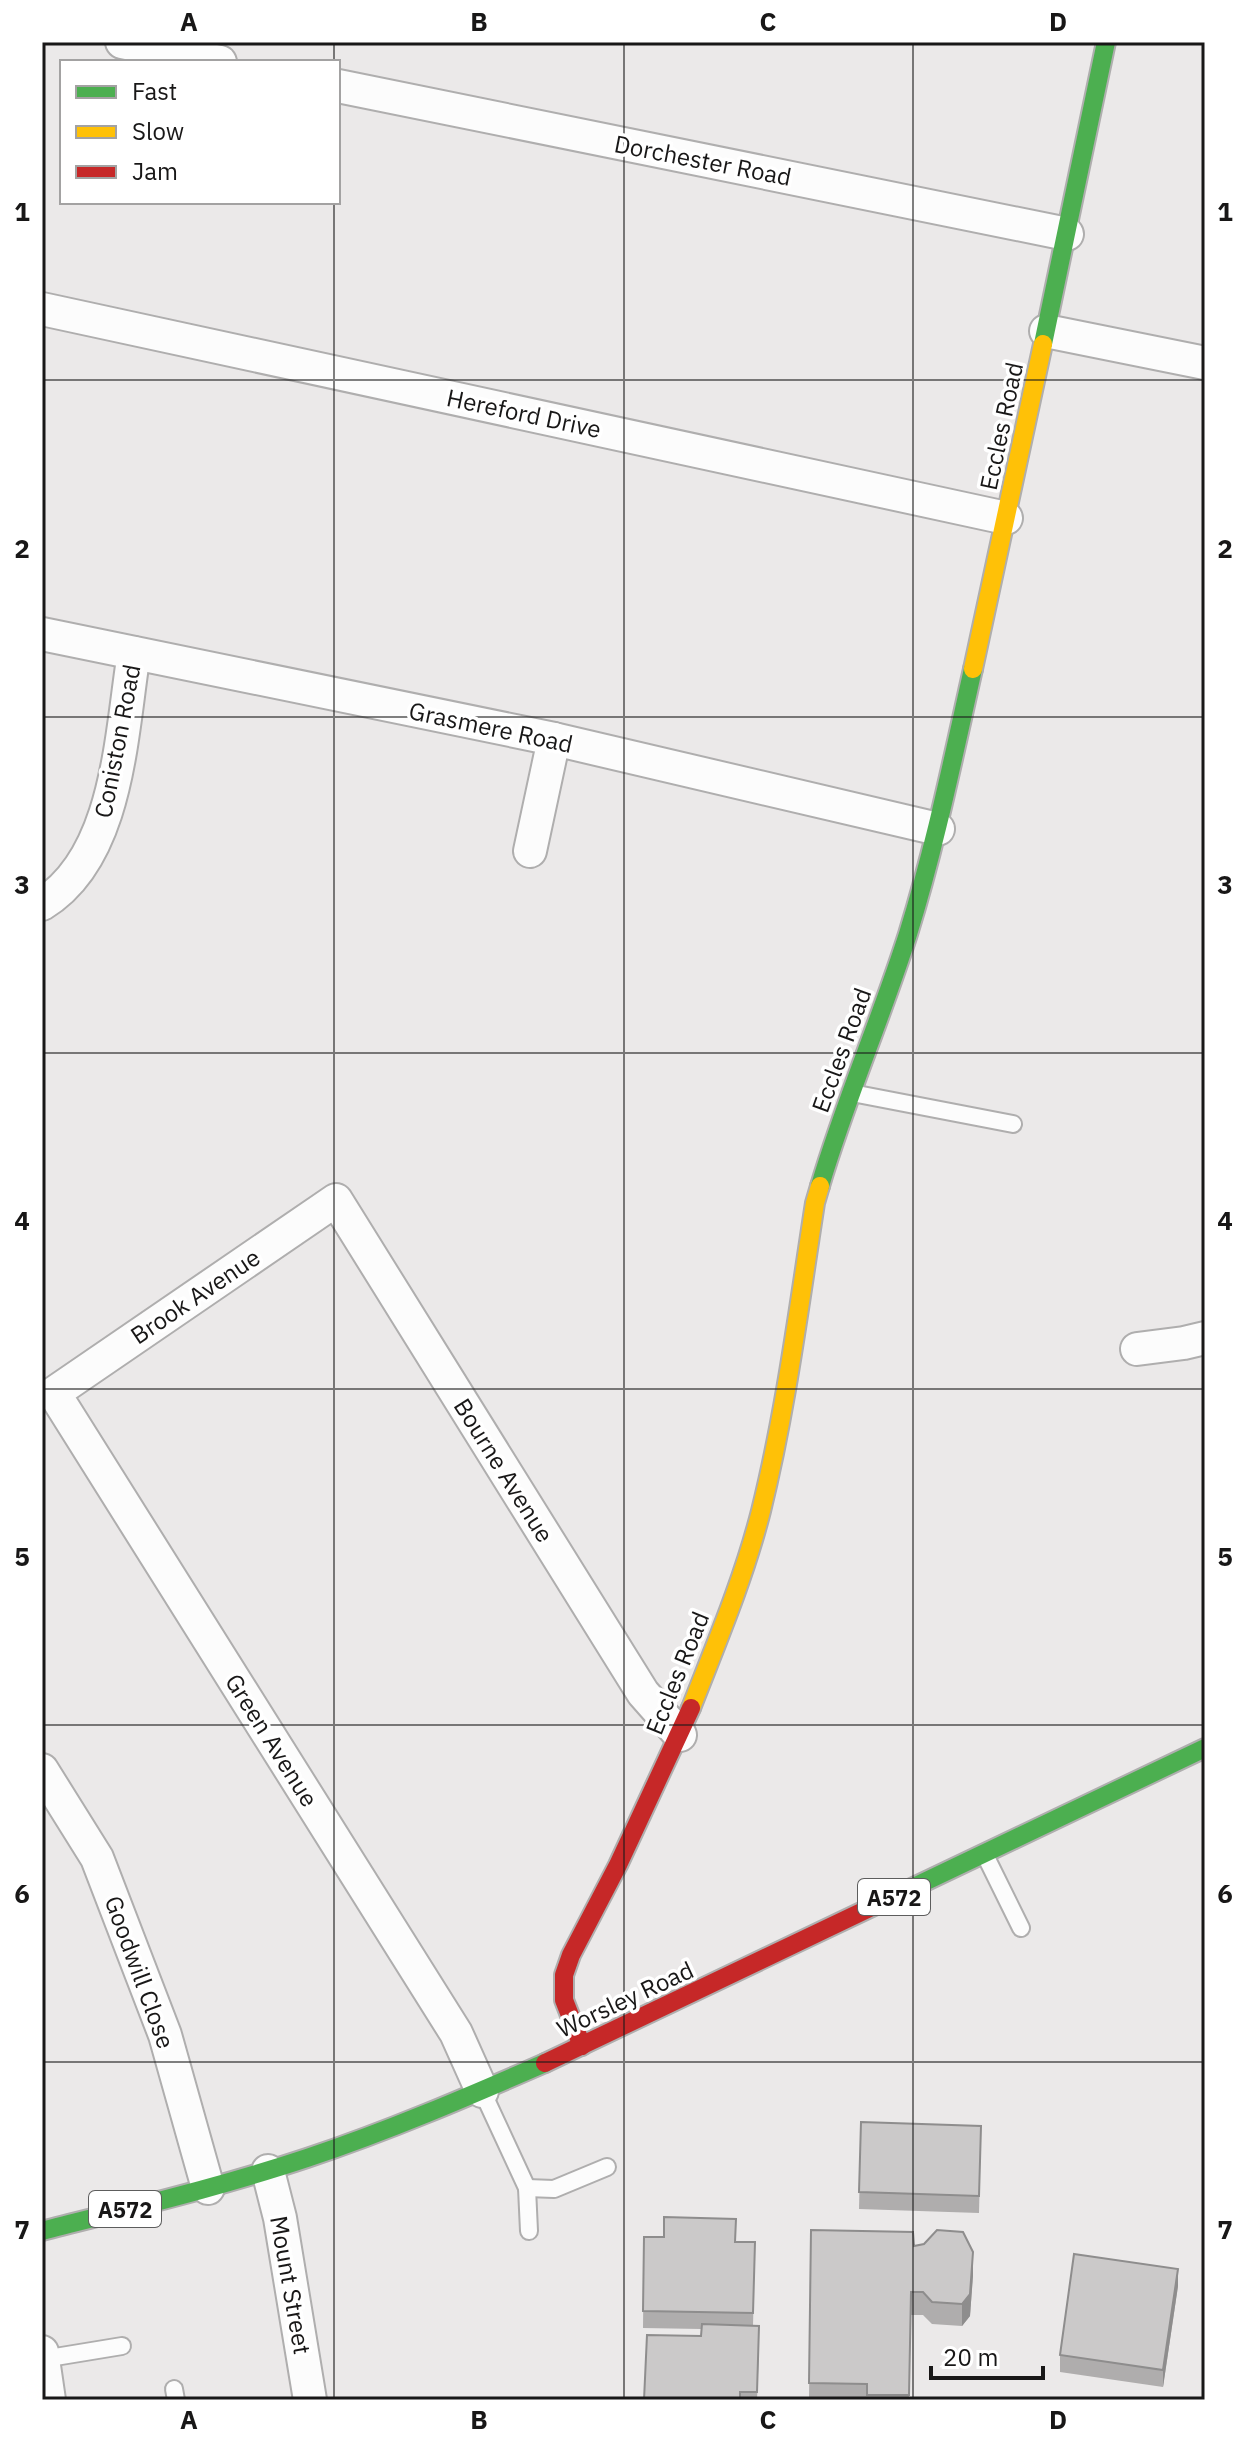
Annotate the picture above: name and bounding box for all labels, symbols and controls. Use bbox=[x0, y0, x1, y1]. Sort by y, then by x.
text: A bbox=[180, 4, 198, 38]
text: B bbox=[470, 4, 488, 38]
text: C bbox=[760, 4, 777, 38]
text: D bbox=[1049, 4, 1067, 38]
legend bbox=[60, 60, 340, 204]
text: Fast bbox=[132, 75, 177, 107]
text: Slow bbox=[132, 115, 184, 147]
street label: Dorchester Road bbox=[612, 127, 794, 193]
text: Jam bbox=[132, 155, 178, 187]
text: 1 bbox=[14, 194, 30, 228]
text: 1 bbox=[1217, 194, 1233, 228]
street label: Eccles Road bbox=[972, 359, 1030, 493]
street label: Hereford Drive bbox=[444, 381, 604, 445]
text: 2 bbox=[14, 531, 30, 565]
text: 2 bbox=[1217, 531, 1233, 565]
street label: Coniston Road bbox=[86, 662, 148, 820]
street label: Grasmere Road bbox=[406, 694, 576, 760]
text: 3 bbox=[14, 867, 30, 901]
text: 3 bbox=[1217, 867, 1233, 901]
street label: Eccles Road bbox=[804, 983, 878, 1117]
text: 4 bbox=[14, 1203, 30, 1237]
text: 4 bbox=[1217, 1203, 1233, 1237]
street label: Brook Avenue bbox=[124, 1241, 266, 1351]
street label: Bourne Avenue bbox=[447, 1392, 561, 1548]
text: 5 bbox=[14, 1539, 30, 1573]
text: 5 bbox=[1217, 1539, 1233, 1573]
street label: Eccles Road bbox=[638, 1607, 716, 1739]
street label: Green Avenue bbox=[218, 1667, 326, 1813]
text: 6 bbox=[14, 1876, 30, 1910]
text: 6 bbox=[1217, 1876, 1233, 1910]
road number: A572 bbox=[858, 1879, 930, 1915]
street label: Goodwill Close bbox=[98, 1891, 182, 2053]
street label: Worsley Road bbox=[551, 1953, 699, 2045]
road number: A572 bbox=[89, 2191, 161, 2227]
text: 7 bbox=[14, 2212, 30, 2246]
text: 7 bbox=[1217, 2212, 1233, 2246]
street label: Mount Street bbox=[263, 2213, 319, 2357]
scale bar bbox=[931, 2330, 1043, 2380]
text: 20 m bbox=[943, 2341, 998, 2373]
text: A bbox=[180, 2402, 198, 2436]
text: B bbox=[470, 2402, 488, 2436]
text: C bbox=[760, 2402, 777, 2436]
text: D bbox=[1049, 2402, 1067, 2436]

